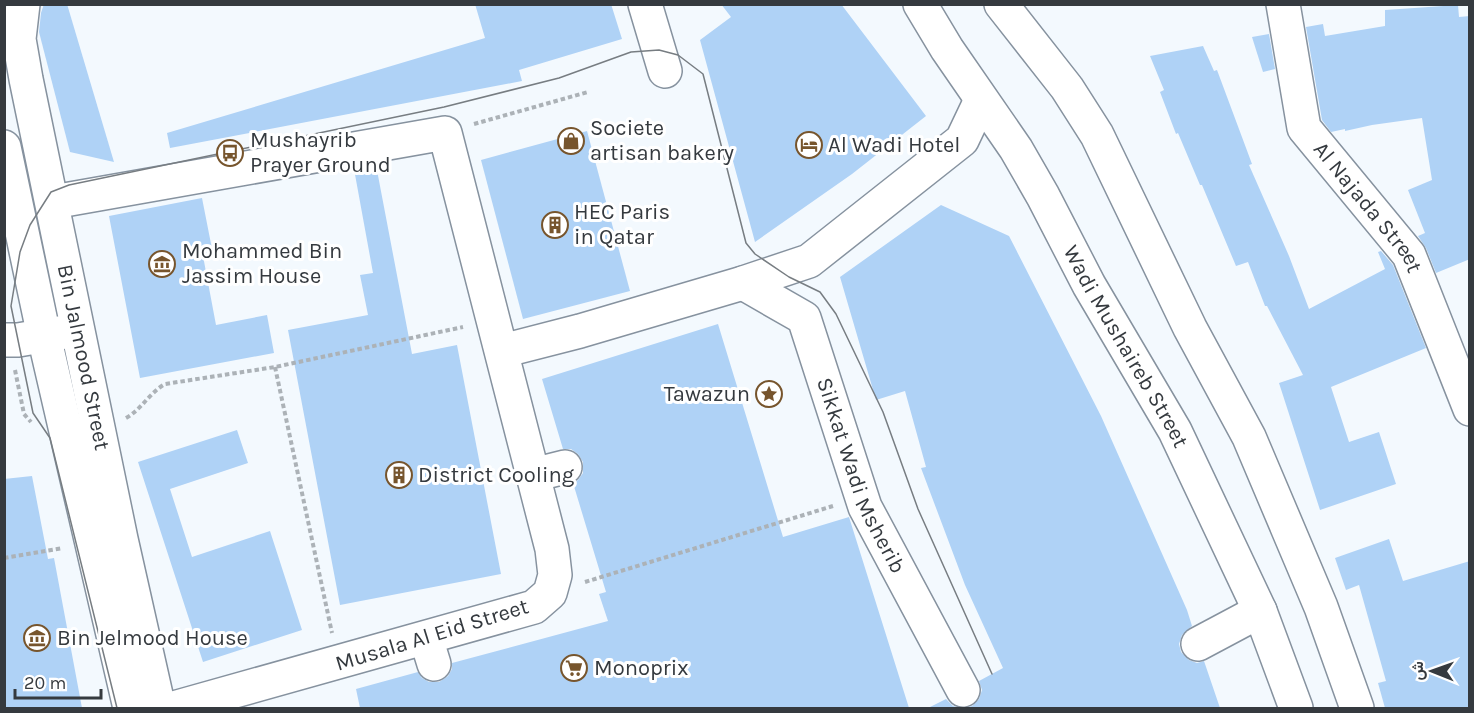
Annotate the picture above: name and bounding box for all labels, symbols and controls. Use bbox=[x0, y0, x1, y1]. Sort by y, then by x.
place label: Societe artisan bakery bbox=[590, 115, 734, 166]
shop icon: Societe artisan bakery bbox=[556, 126, 586, 156]
place label: Mushayrib Prayer Ground bbox=[250, 127, 391, 178]
hotel icon: Al Wadi Hotel bbox=[794, 130, 824, 160]
place label: Al Wadi Hotel bbox=[828, 132, 960, 158]
street label: Al Najada Street bbox=[1308, 136, 1428, 277]
bus stop icon: Mushayrib Prayer Ground bbox=[215, 138, 245, 168]
place label: HEC Paris in Qatar bbox=[574, 199, 670, 250]
building icon: HEC Paris in Qatar bbox=[540, 210, 570, 240]
place label: Mohammed Bin Jassim House bbox=[182, 238, 342, 289]
street label: Wadi Mushaireb Street bbox=[1058, 241, 1194, 452]
museum icon: Mohammed Bin Jassim House bbox=[147, 249, 177, 279]
street label: Bin Jalmood Street bbox=[52, 262, 115, 453]
street label: Sikkat Wadi Msherib bbox=[811, 374, 911, 578]
place icon: Tawazun bbox=[754, 379, 784, 409]
place label: Tawazun bbox=[664, 381, 750, 407]
building icon: District Cooling bbox=[384, 460, 414, 490]
place label: District Cooling bbox=[418, 462, 575, 488]
street label: Musala Al Eid Street bbox=[332, 593, 532, 677]
museum icon: Bin Jelmood House bbox=[22, 623, 52, 653]
place label: Bin Jelmood House bbox=[57, 625, 248, 651]
north arrow bbox=[1402, 641, 1462, 701]
supermarket icon: Monoprix bbox=[559, 653, 589, 683]
place label: Monoprix bbox=[594, 655, 689, 681]
text: ش bbox=[1408, 661, 1427, 681]
scale bar bbox=[15, 662, 100, 700]
text: 20 m bbox=[24, 672, 66, 694]

